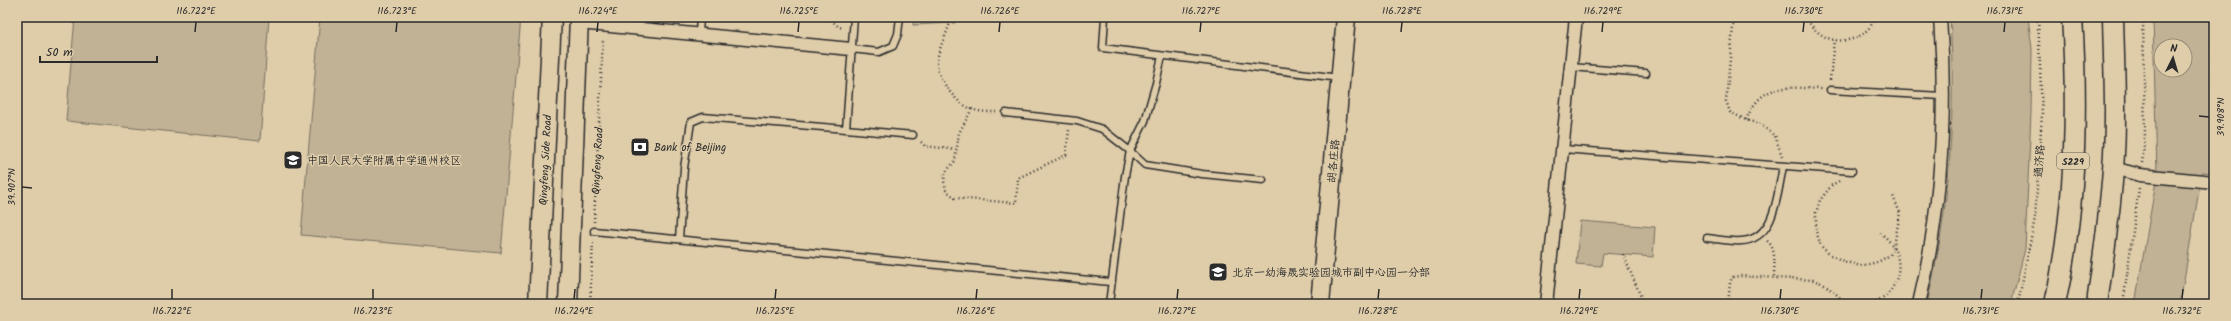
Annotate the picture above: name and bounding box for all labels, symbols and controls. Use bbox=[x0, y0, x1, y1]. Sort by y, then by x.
text: 116.722°E bbox=[176, 3, 217, 19]
text: 116.723°E bbox=[377, 3, 418, 19]
text: 116.724°E bbox=[578, 3, 619, 19]
text: 116.725°E bbox=[779, 3, 820, 19]
text: 116.726°E bbox=[980, 3, 1021, 19]
text: 116.727°E bbox=[1182, 3, 1221, 19]
text: 116.728°E bbox=[1382, 3, 1423, 19]
text: 116.729°E bbox=[1584, 3, 1624, 19]
text: 116.730°E bbox=[1785, 3, 1825, 19]
text: 116.731°E bbox=[1987, 3, 2025, 19]
scale bar bbox=[40, 38, 157, 64]
north arrow bbox=[2153, 38, 2193, 78]
text: N bbox=[2170, 40, 2178, 58]
text: 50 m bbox=[46, 43, 73, 62]
text: 39.908°N bbox=[2213, 97, 2229, 137]
street label: Qingfeng Side Road bbox=[535, 114, 557, 206]
street label: Qingfeng Road bbox=[587, 126, 609, 195]
bank icon: Bank of Beijing bbox=[629, 136, 651, 158]
street label: 胡各庄路 bbox=[1323, 138, 1345, 184]
place label: Bank of Beijing bbox=[654, 139, 726, 157]
street label: 通济路 bbox=[2030, 144, 2050, 178]
school or university icon: 中国人民大学附属中学通州校区 bbox=[282, 149, 304, 171]
place label: 中国人民大学附属中学通州校区 bbox=[307, 152, 461, 170]
road number: S229 bbox=[2057, 153, 2089, 169]
text: 39.907°N bbox=[4, 168, 20, 206]
school or university icon: 北京一幼海晟实验园城市副中心园一分部 bbox=[1207, 261, 1229, 283]
place label: 北京一幼海晟实验园城市副中心园一分部 bbox=[1232, 264, 1430, 282]
text: 116.722°E bbox=[152, 303, 193, 319]
text: 116.723°E bbox=[353, 303, 394, 319]
text: 116.724°E bbox=[554, 303, 595, 319]
text: 116.725°E bbox=[755, 303, 796, 319]
text: 116.726°E bbox=[956, 303, 997, 319]
text: 116.727°E bbox=[1158, 303, 1197, 319]
text: 116.728°E bbox=[1358, 303, 1399, 319]
text: 116.729°E bbox=[1560, 303, 1600, 319]
text: 116.730°E bbox=[1761, 303, 1801, 319]
text: 116.731°E bbox=[1963, 303, 2001, 319]
text: 116.732°E bbox=[2162, 303, 2203, 319]

